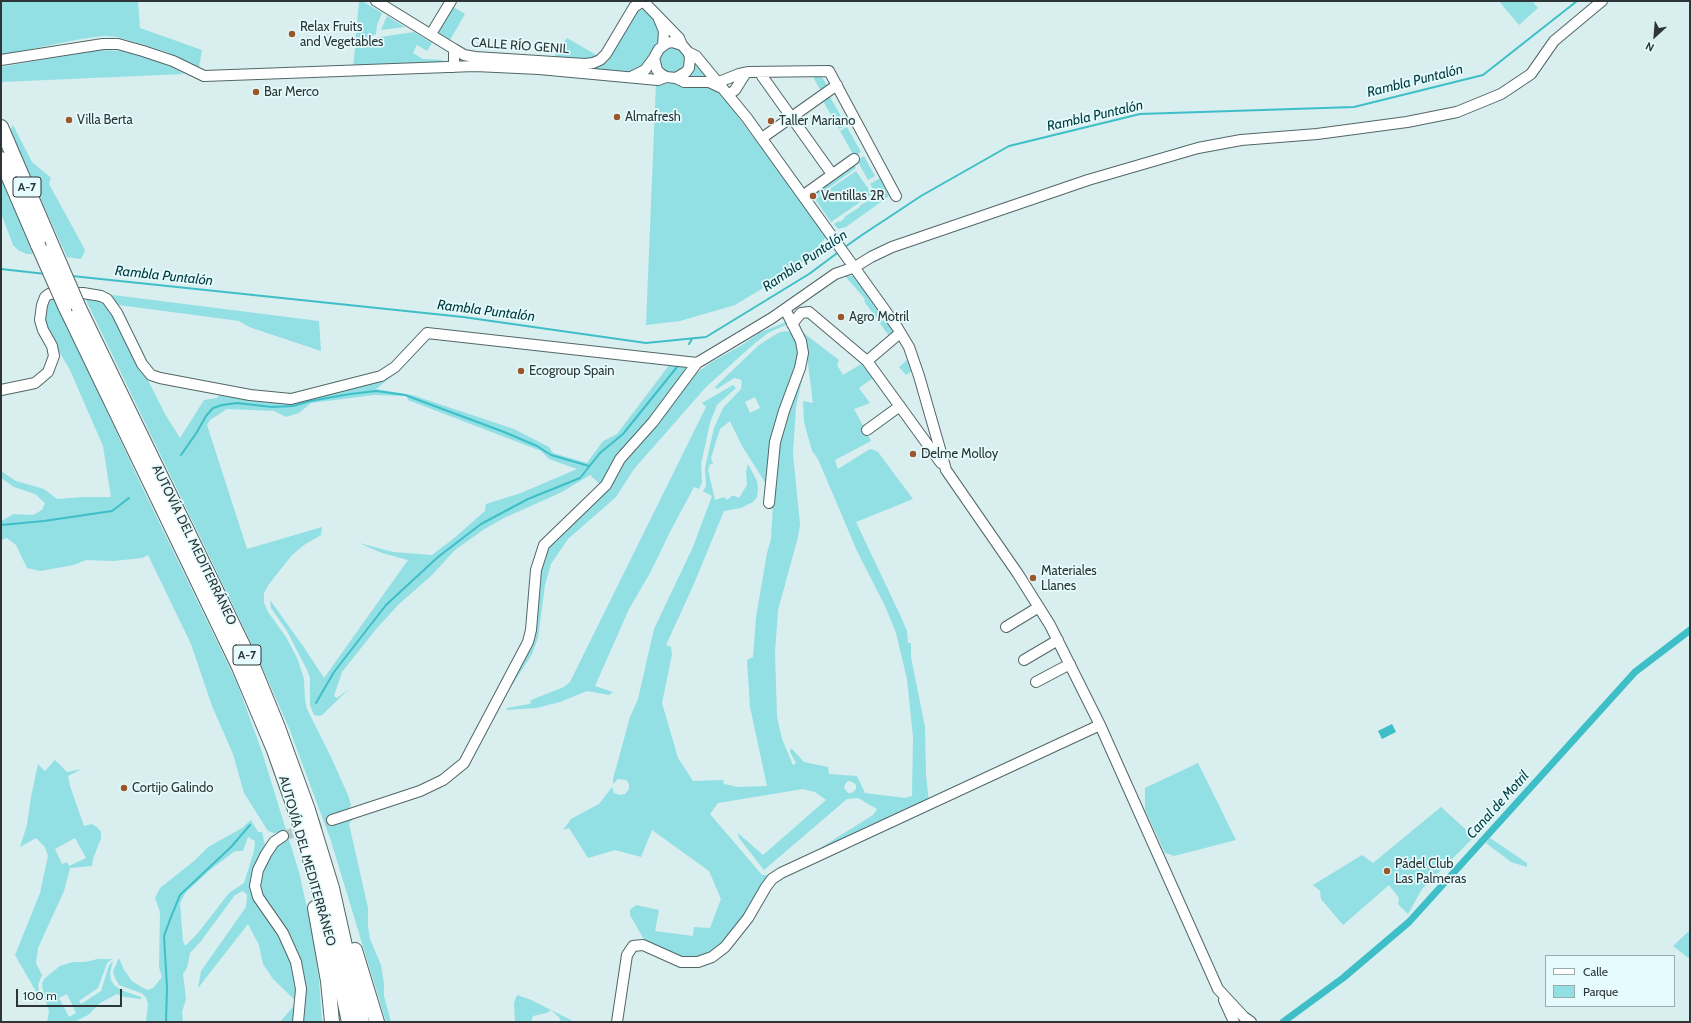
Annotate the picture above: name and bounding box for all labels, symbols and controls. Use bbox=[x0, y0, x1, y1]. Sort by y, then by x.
north arrow bbox=[1635, 16, 1675, 56]
place label: Relax Fruits and Vegetables bbox=[300, 19, 383, 50]
marker: Relax Fruits and Vegetables bbox=[287, 29, 297, 39]
street label: CALLE RÍO GENIL bbox=[470, 35, 570, 57]
text: N bbox=[1643, 39, 1656, 55]
water label: Rambla Puntalón bbox=[1365, 61, 1465, 101]
place label: Bar Merco bbox=[264, 84, 319, 100]
marker: Bar Merco bbox=[251, 87, 261, 97]
water label: Rambla Puntalón bbox=[1045, 97, 1145, 135]
place label: Almafresh bbox=[625, 109, 681, 125]
place label: Villa Berta bbox=[77, 112, 133, 128]
marker: Almafresh bbox=[612, 112, 622, 122]
place label: Taller Mariano bbox=[779, 113, 855, 129]
marker: Villa Berta bbox=[64, 115, 74, 125]
marker: Taller Mariano bbox=[766, 116, 776, 126]
road number: A-7 bbox=[13, 177, 41, 197]
place label: Ventillas 2R bbox=[821, 188, 884, 204]
marker: Ventillas 2R bbox=[808, 191, 818, 201]
water label: Rambla Puntalón bbox=[759, 227, 851, 295]
water label: Rambla Puntalón bbox=[114, 263, 214, 289]
water label: Rambla Puntalón bbox=[436, 297, 536, 325]
place label: Agro Motril bbox=[849, 309, 909, 325]
marker: Agro Motril bbox=[836, 312, 846, 322]
place label: Ecogroup Spain bbox=[529, 363, 615, 379]
marker: Ecogroup Spain bbox=[516, 366, 526, 376]
place label: Delme Molloy bbox=[921, 446, 998, 462]
marker: Delme Molloy bbox=[908, 449, 918, 459]
street label: AUTOVÍA DEL MEDITERRÁNEO bbox=[148, 462, 240, 628]
place label: Materiales Llanes bbox=[1041, 563, 1097, 594]
marker: Materiales Llanes bbox=[1028, 573, 1038, 583]
road number: A-7 bbox=[233, 645, 261, 665]
water label: Canal de Motril bbox=[1463, 768, 1533, 842]
street label: AUTOVÍA DEL MEDITERRÁNEO bbox=[275, 774, 339, 948]
place label: Cortijo Galindo bbox=[132, 780, 213, 796]
marker: Cortijo Galindo bbox=[119, 783, 129, 793]
place label: Pádel Club Las Palmeras bbox=[1395, 856, 1466, 887]
marker: Pádel Club Las Palmeras bbox=[1382, 866, 1392, 876]
legend bbox=[1545, 955, 1675, 1007]
text: Calle bbox=[1583, 964, 1608, 979]
scale bar bbox=[18, 981, 124, 1007]
text: Parque bbox=[1583, 984, 1618, 999]
text: 100 m bbox=[23, 988, 57, 1003]

